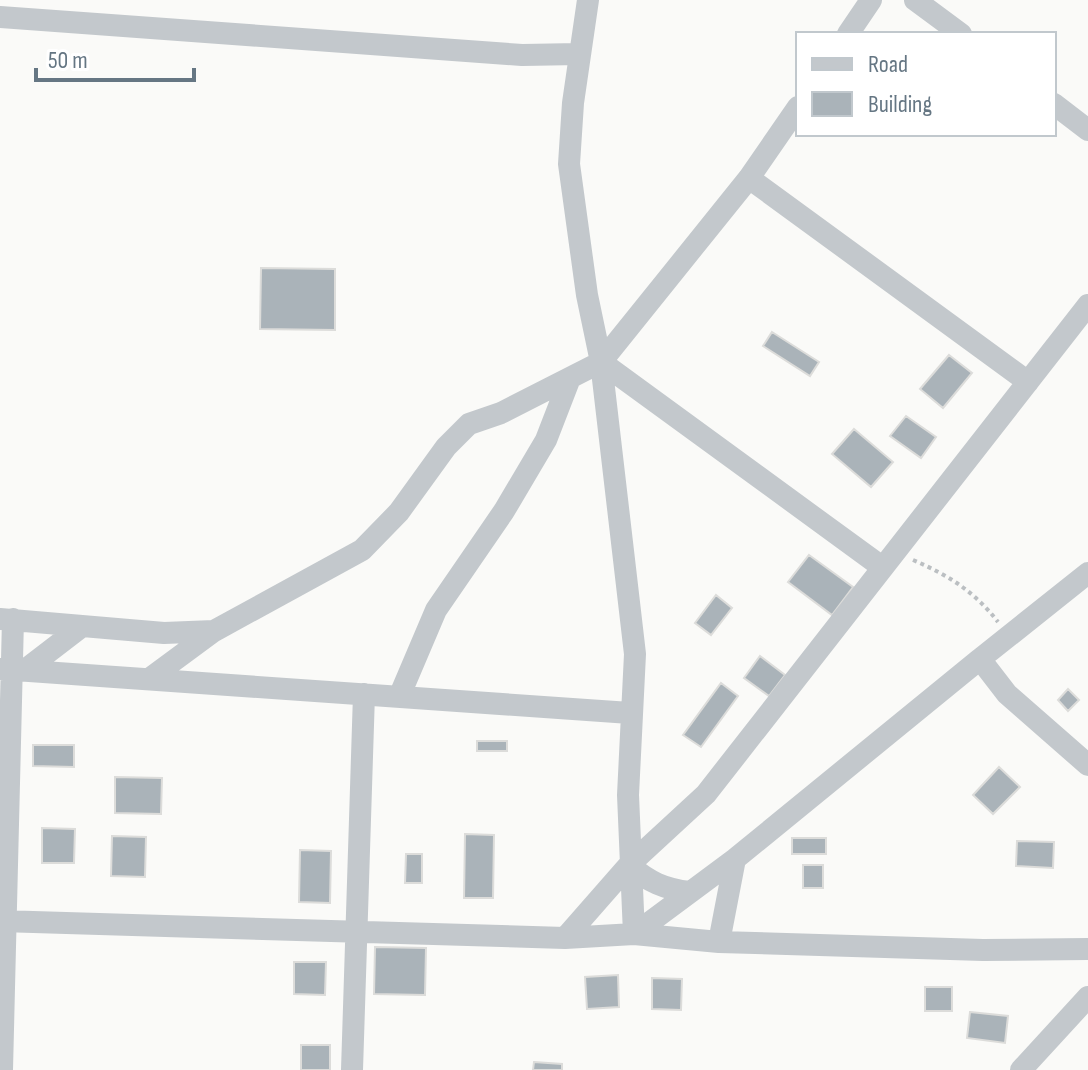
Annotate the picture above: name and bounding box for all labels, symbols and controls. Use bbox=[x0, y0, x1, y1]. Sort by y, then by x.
scale bar bbox=[36, 32, 194, 82]
legend bbox=[796, 32, 1056, 136]
text: 50 m bbox=[48, 46, 88, 75]
text: Road bbox=[868, 50, 908, 79]
text: Building bbox=[868, 90, 932, 119]

